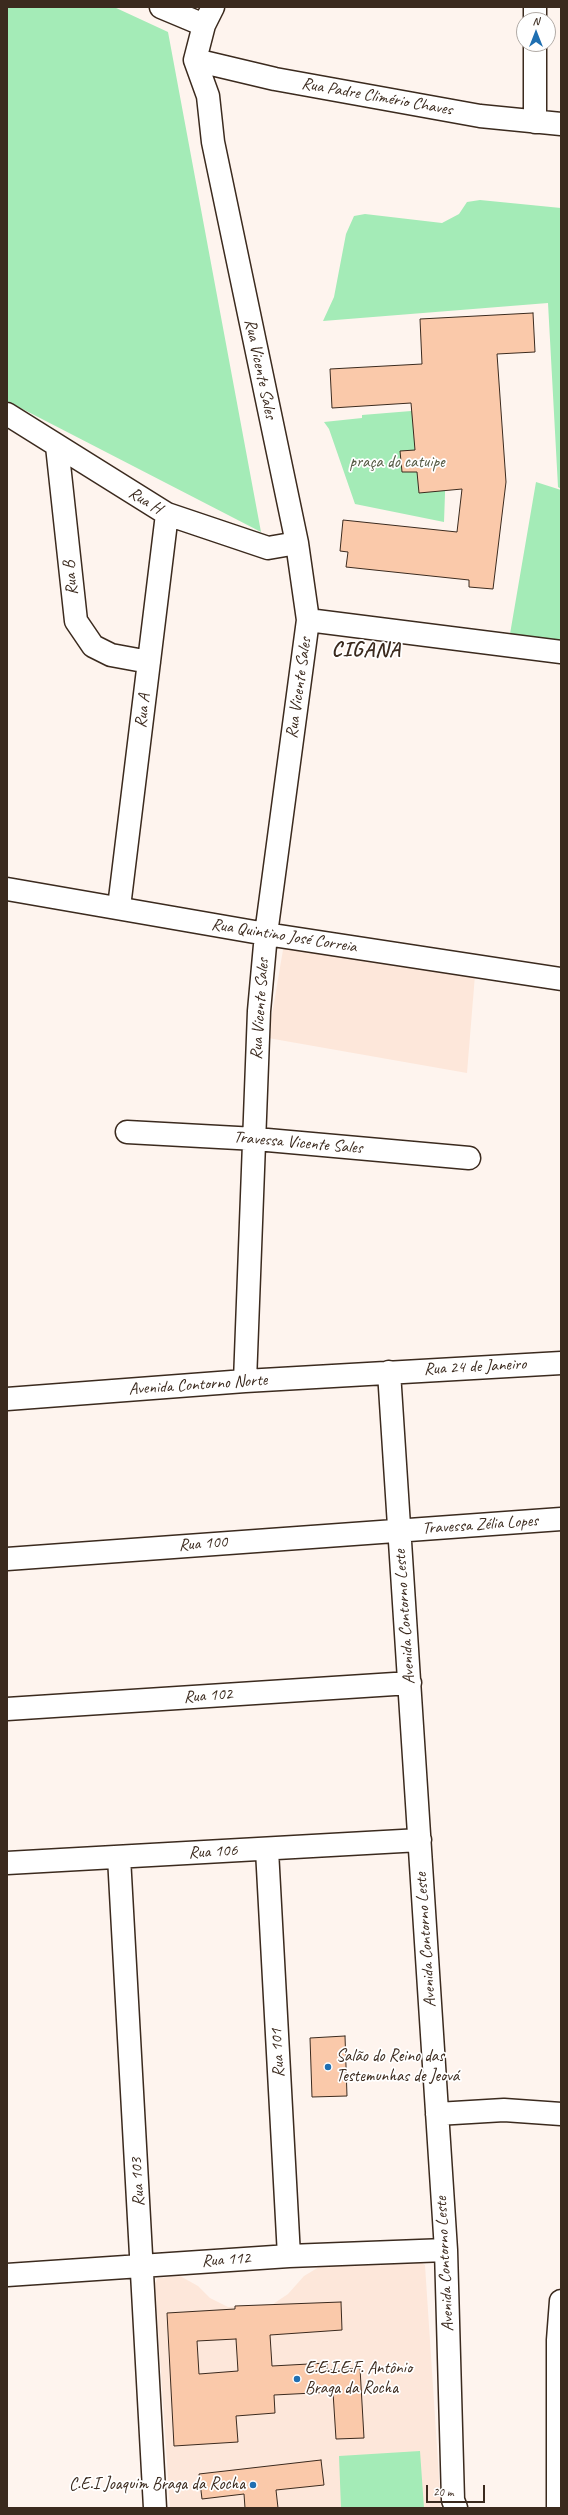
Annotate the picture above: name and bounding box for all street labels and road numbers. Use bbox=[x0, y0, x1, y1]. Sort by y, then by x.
street label: Rua Padre Climério Chaves bbox=[300, 74, 454, 120]
street label: Rua Vicente Sales bbox=[239, 317, 281, 421]
street label: Rua H bbox=[125, 483, 165, 519]
street label: Rua B bbox=[59, 560, 83, 596]
street label: Rua Vicente Sales bbox=[282, 636, 316, 740]
street label: Rua A bbox=[131, 693, 155, 729]
street label: Rua Quintino José Correia bbox=[210, 914, 358, 958]
street label: Rua Vicente Sales bbox=[246, 958, 274, 1060]
street label: Travessa Vicente Sales bbox=[233, 1127, 363, 1159]
street label: Rua 24 de Janeiro bbox=[423, 1354, 527, 1380]
street label: Avenida Contorno Norte bbox=[128, 1370, 268, 1400]
street label: Travessa Zélia Lopes bbox=[421, 1511, 539, 1539]
street label: Rua 100 bbox=[178, 1532, 228, 1556]
street label: Avenida Contorno Leste bbox=[390, 1549, 420, 1685]
street label: Rua 102 bbox=[183, 1684, 233, 1708]
street label: Rua 106 bbox=[188, 1841, 238, 1863]
street label: Avenida Contorno Leste bbox=[411, 1872, 441, 2008]
street label: Rua 101 bbox=[267, 2028, 289, 2078]
street label: Rua 103 bbox=[127, 2157, 149, 2207]
street label: Avenida Contorno Leste bbox=[431, 2196, 459, 2332]
street label: Rua 112 bbox=[201, 2248, 251, 2272]

